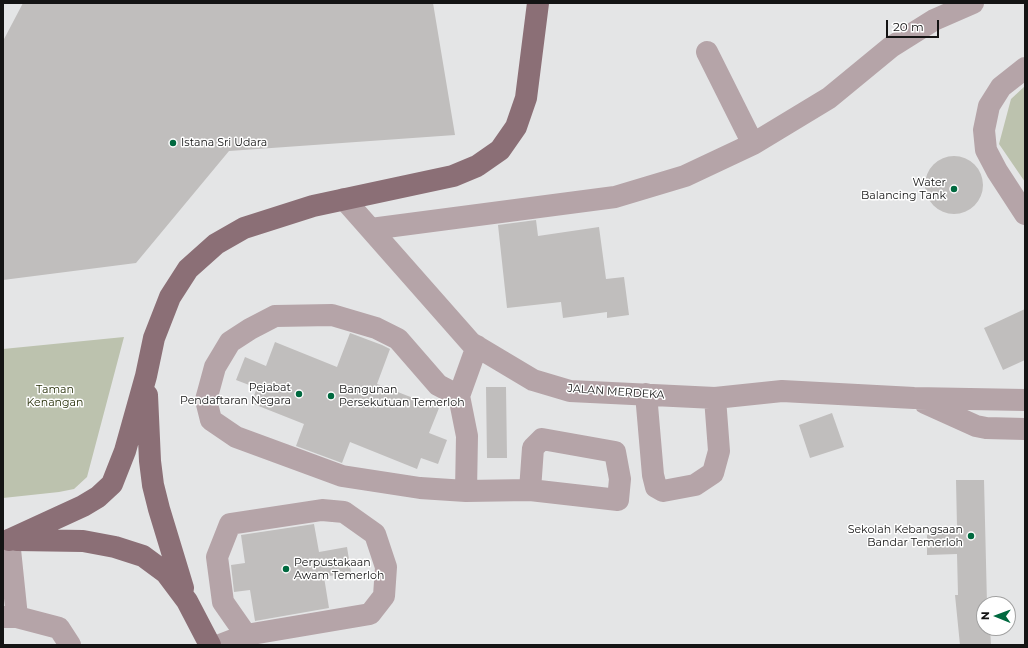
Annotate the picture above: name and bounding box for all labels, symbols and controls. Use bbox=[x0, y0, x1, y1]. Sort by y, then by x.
scale bar bbox=[888, 12, 941, 38]
text: 20 m bbox=[893, 19, 924, 34]
place label: Istana Sri Udara bbox=[181, 136, 267, 150]
marker: Istana Sri Udara bbox=[168, 138, 178, 148]
place label: Water Balancing Tank bbox=[861, 176, 946, 202]
marker: Water Balancing Tank bbox=[949, 184, 959, 194]
place label: Pejabat Pendaftaran Negara bbox=[180, 381, 291, 407]
street label: JALAN MERDEKA bbox=[567, 382, 665, 402]
park label: Taman Kenangan bbox=[26, 383, 84, 409]
place label: Bangunan Persekutuan Temerloh bbox=[339, 383, 465, 409]
marker: Pejabat Pendaftaran Negara bbox=[294, 389, 304, 399]
marker: Bangunan Persekutuan Temerloh bbox=[326, 391, 336, 401]
place label: Sekolah Kebangsaan Bandar Temerloh bbox=[848, 523, 963, 549]
marker: Sekolah Kebangsaan Bandar Temerloh bbox=[966, 531, 976, 541]
place label: Perpustakaan Awam Temerloh bbox=[294, 556, 384, 582]
marker: Perpustakaan Awam Temerloh bbox=[281, 564, 291, 574]
north arrow bbox=[976, 596, 1016, 636]
text: N bbox=[978, 611, 992, 620]

